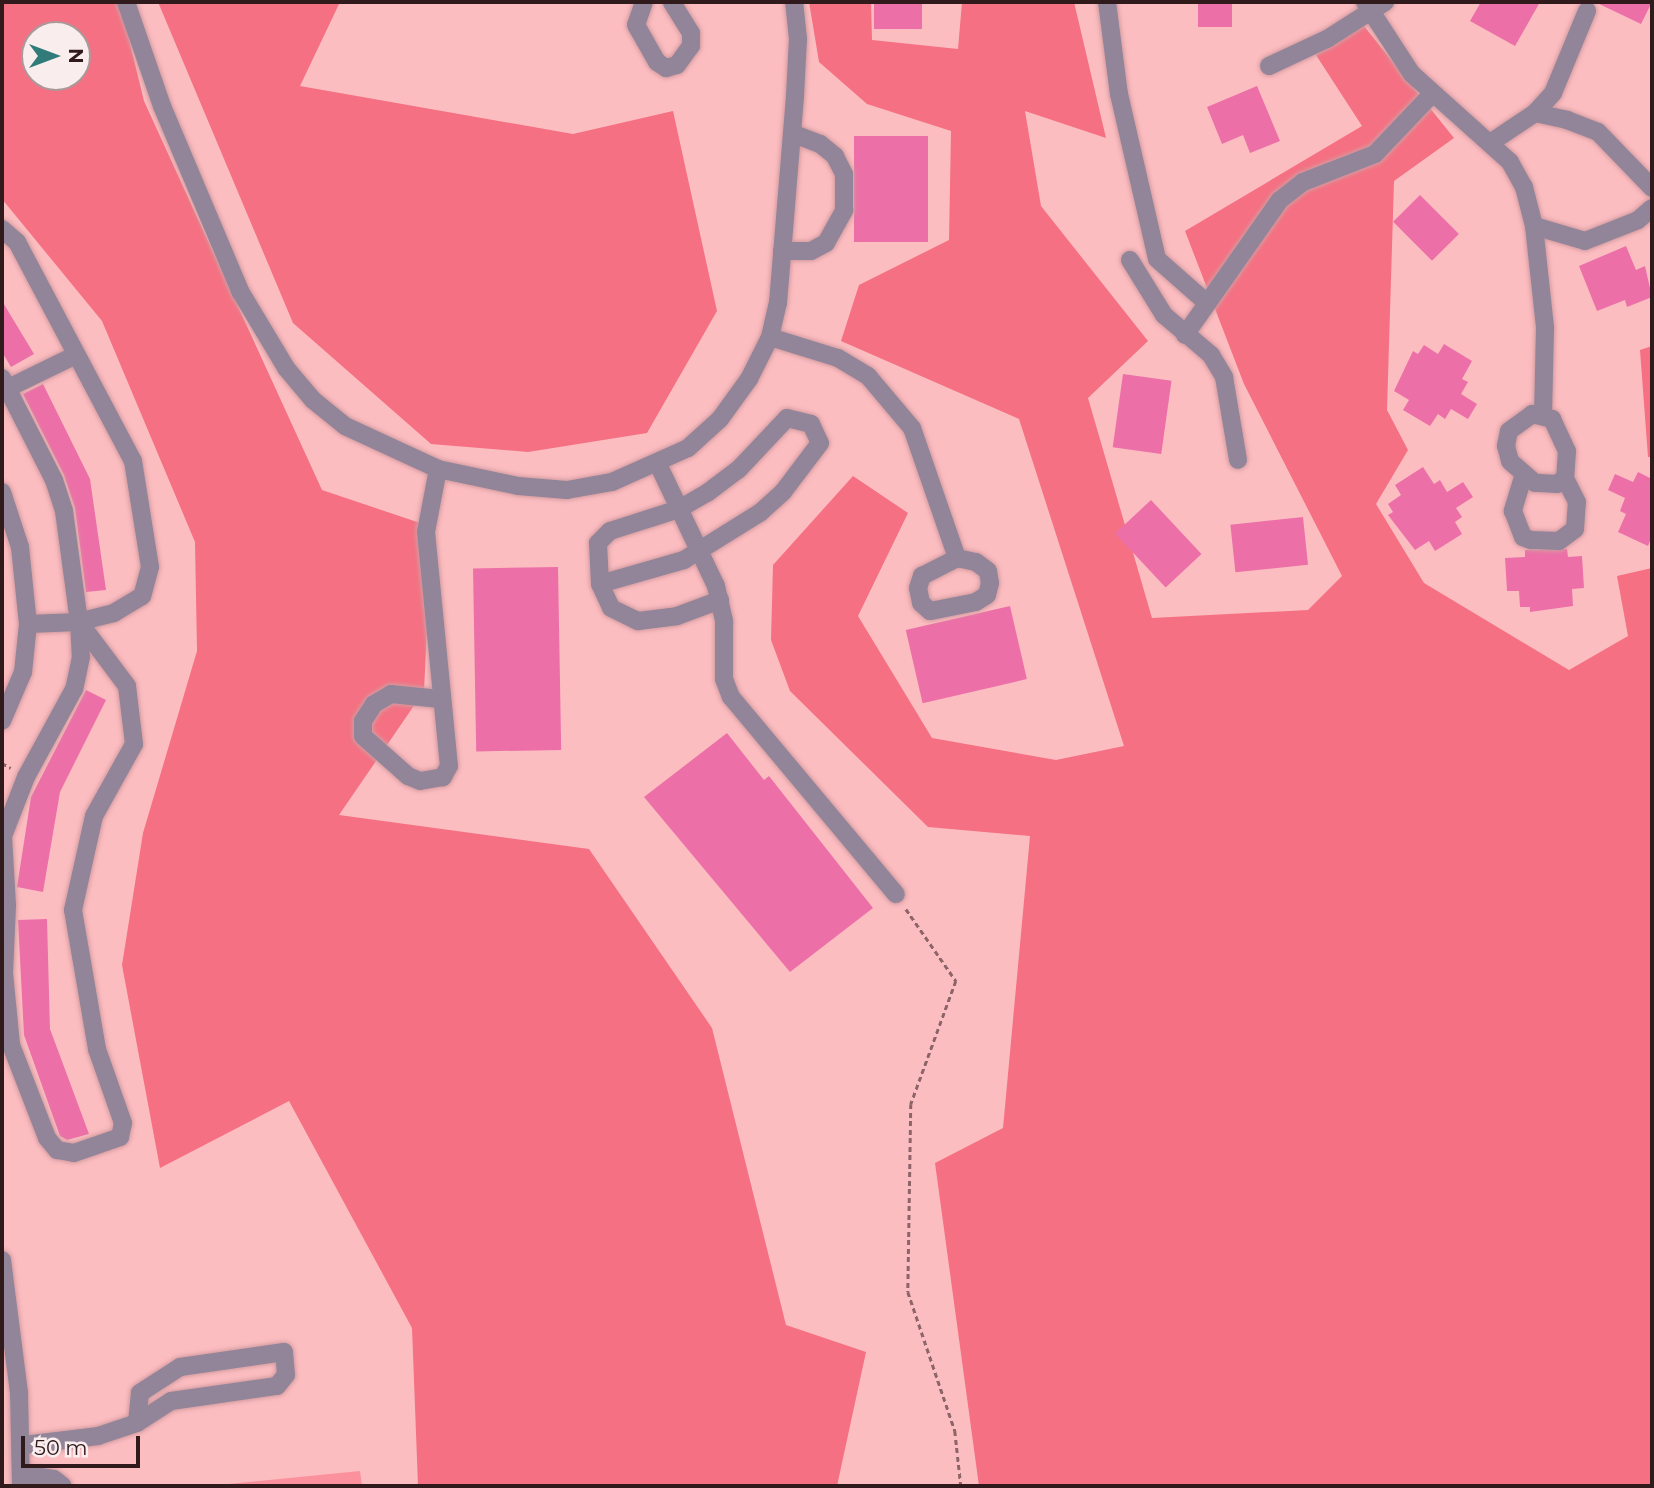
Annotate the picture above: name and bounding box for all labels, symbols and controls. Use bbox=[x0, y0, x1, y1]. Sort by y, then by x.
north arrow bbox=[21, 21, 91, 91]
text: N bbox=[64, 48, 87, 64]
scale bar bbox=[24, 1422, 144, 1466]
text: 50 m bbox=[34, 1435, 88, 1460]

